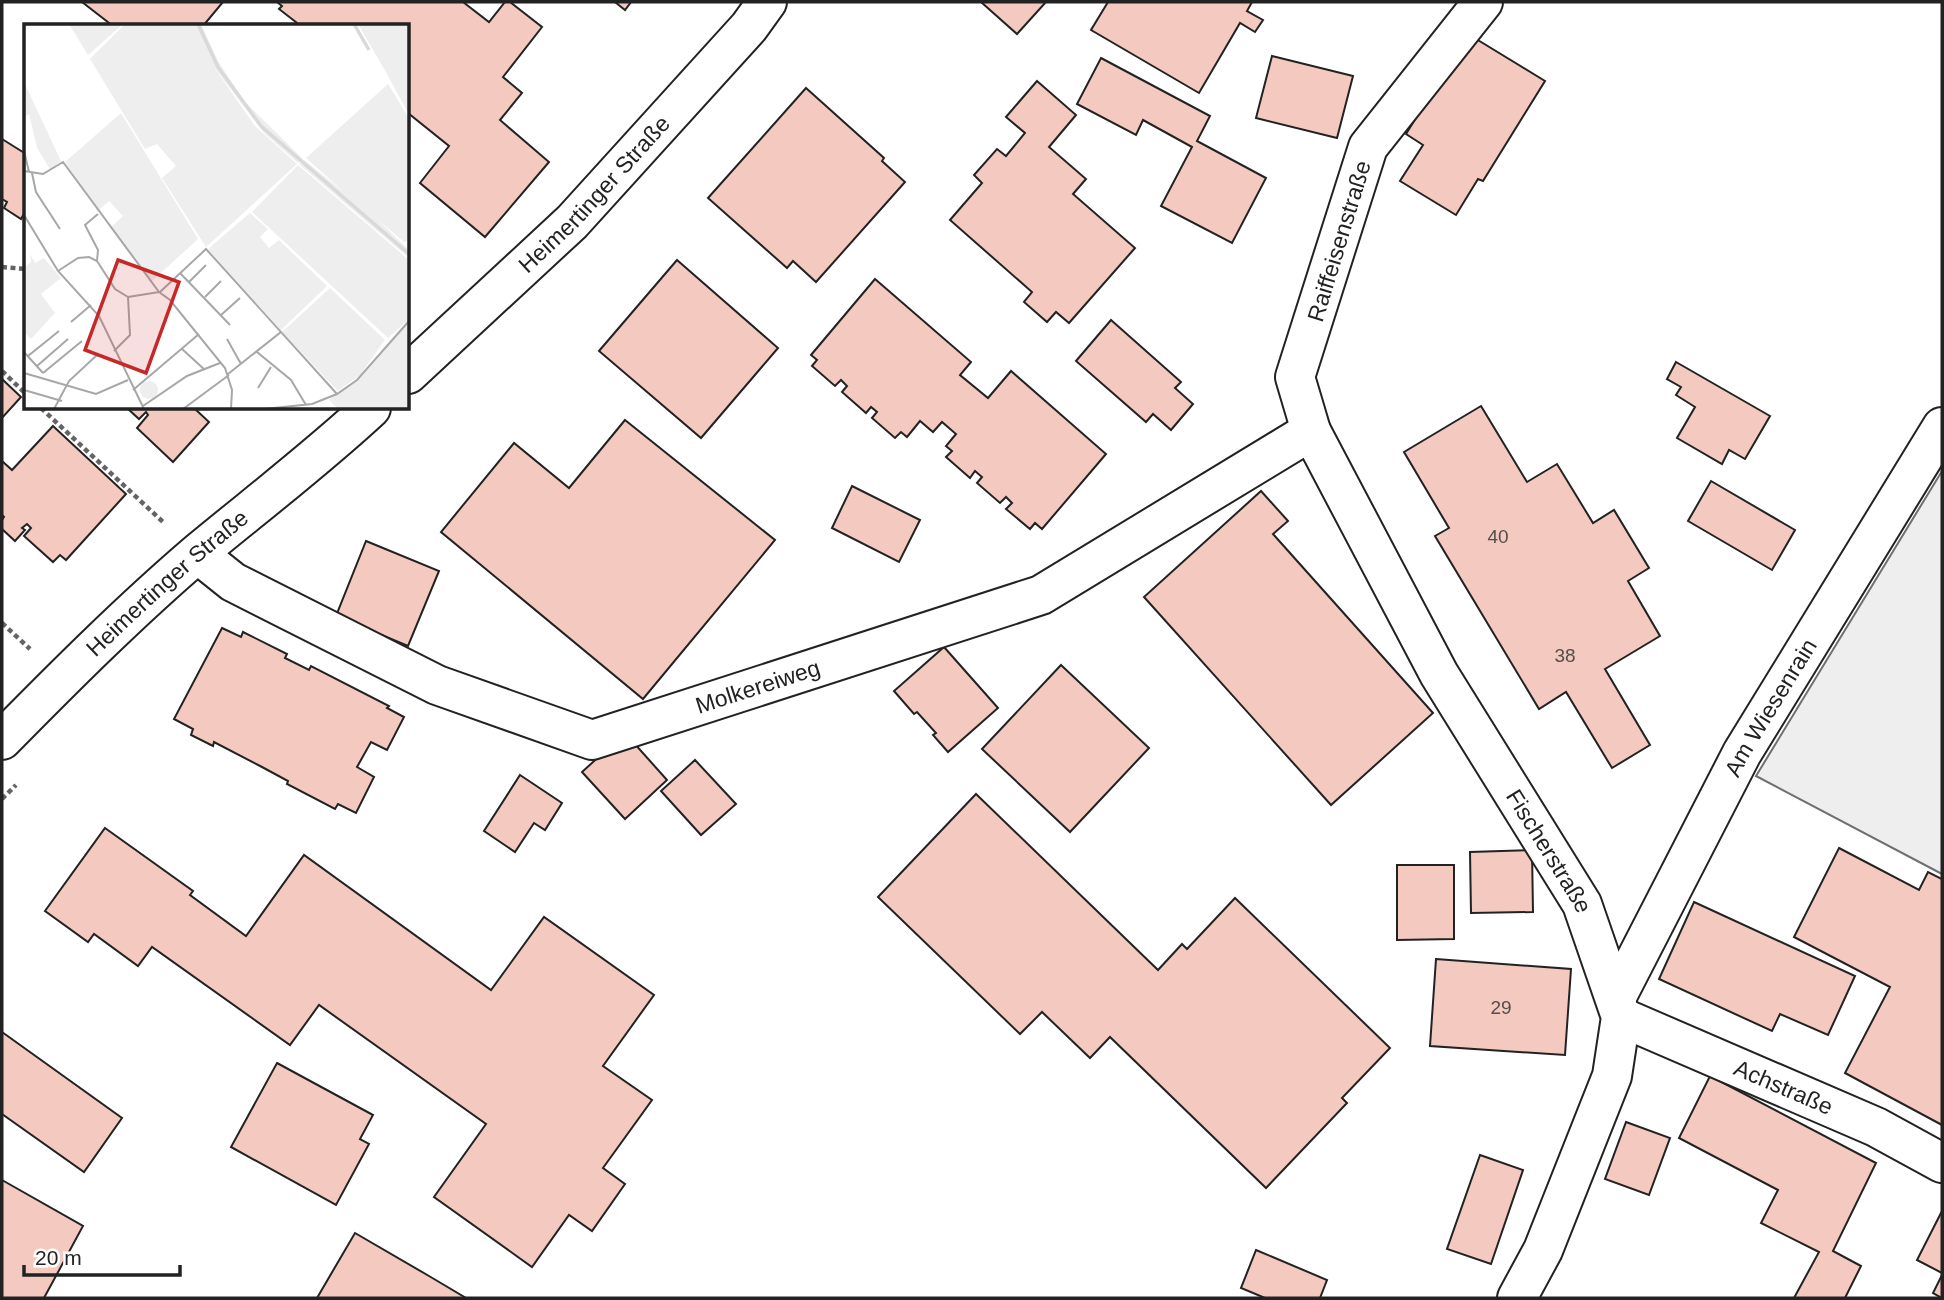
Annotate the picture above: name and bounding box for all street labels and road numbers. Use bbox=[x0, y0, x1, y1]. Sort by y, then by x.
street label: Heimertinger Straße bbox=[513, 110, 675, 278]
street label: Raiffeisenstraße bbox=[1302, 157, 1376, 325]
street label: Heimertinger Straße bbox=[81, 504, 253, 661]
street label: Am Wiesenrain bbox=[1719, 634, 1822, 781]
street label: Molkereiweg bbox=[692, 654, 823, 719]
street label: Fischerstraße bbox=[1501, 785, 1597, 916]
street label: Achstraße bbox=[1730, 1054, 1837, 1120]

